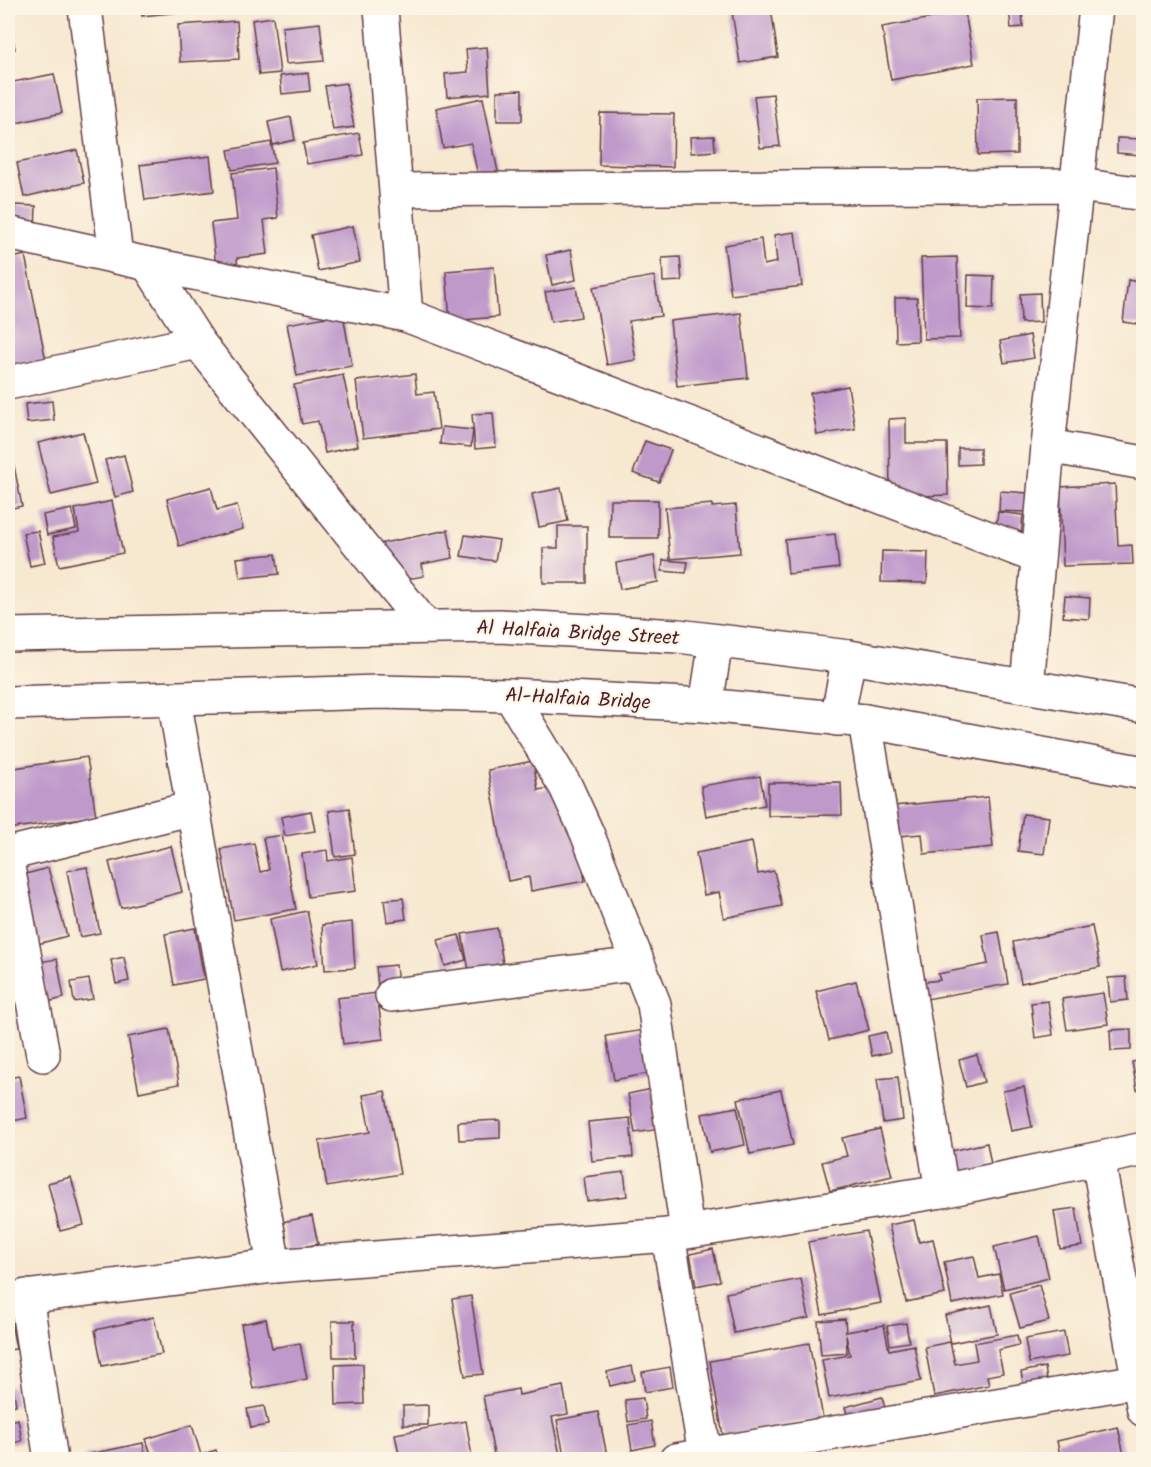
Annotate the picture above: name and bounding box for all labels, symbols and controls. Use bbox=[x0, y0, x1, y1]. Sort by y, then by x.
street label: Al Halfaia Bridge Street bbox=[476, 613, 680, 655]
street label: Al-Halfaia Bridge bbox=[504, 680, 651, 720]

